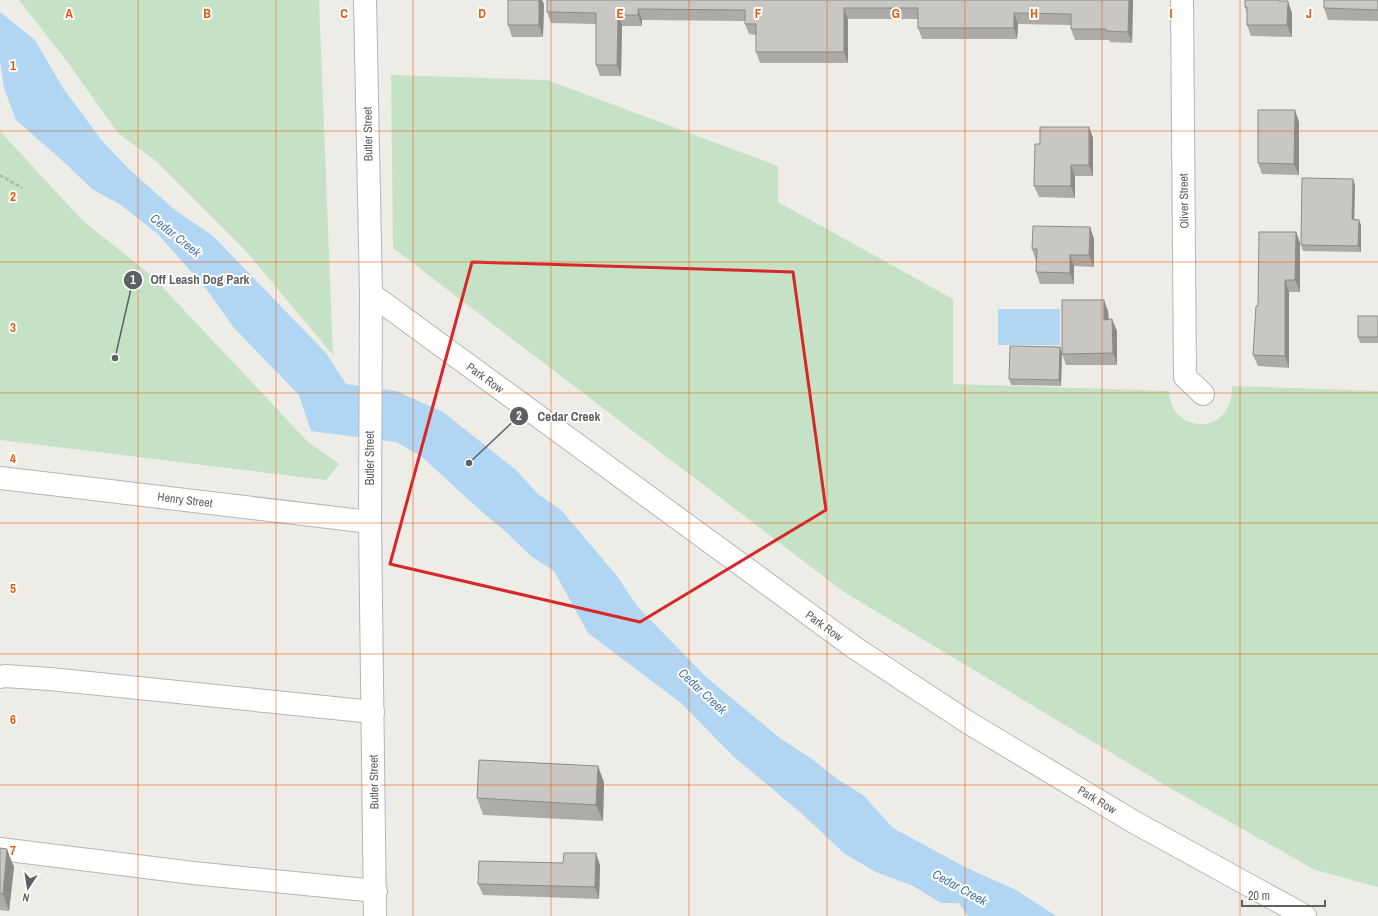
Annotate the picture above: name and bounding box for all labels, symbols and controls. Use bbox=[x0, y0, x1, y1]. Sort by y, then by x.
text: A bbox=[65, 5, 73, 22]
text: B bbox=[203, 5, 211, 22]
text: C bbox=[340, 5, 348, 22]
text: D bbox=[478, 5, 486, 22]
text: E bbox=[616, 5, 624, 22]
text: F bbox=[755, 5, 762, 22]
text: G bbox=[892, 5, 900, 22]
text: H bbox=[1030, 5, 1038, 22]
text: I bbox=[1170, 5, 1173, 22]
text: J bbox=[1306, 5, 1312, 22]
text: 1 bbox=[10, 57, 16, 74]
street label: Butler Street bbox=[360, 106, 376, 161]
street label: Oliver Street bbox=[1176, 173, 1192, 229]
text: 2 bbox=[10, 188, 16, 205]
water label: Cedar Creek bbox=[147, 210, 205, 261]
callout: Off Leash Dog Park bbox=[123, 267, 258, 292]
text: Off Leash Dog Park bbox=[151, 271, 250, 288]
text: 1 bbox=[130, 272, 136, 288]
text: 3 bbox=[10, 319, 16, 336]
street label: Park Row bbox=[463, 359, 508, 398]
callout: Cedar Creek bbox=[509, 403, 608, 428]
text: 2 bbox=[516, 408, 522, 424]
text: Cedar Creek bbox=[538, 408, 600, 425]
street label: Butler Street bbox=[362, 430, 378, 485]
text: 4 bbox=[10, 450, 16, 467]
street label: Henry Street bbox=[157, 489, 214, 511]
text: 5 bbox=[10, 580, 16, 597]
street label: Park Row bbox=[802, 607, 847, 646]
water label: Cedar Creek bbox=[675, 665, 731, 719]
text: 6 bbox=[10, 711, 16, 728]
street label: Butler Street bbox=[366, 754, 382, 809]
street label: Park Row bbox=[1075, 782, 1120, 818]
text: 7 bbox=[10, 842, 16, 859]
water label: Cedar Creek bbox=[929, 865, 991, 910]
north arrow bbox=[8, 868, 48, 908]
scale bar bbox=[1242, 882, 1325, 908]
text: 20 m bbox=[1248, 888, 1270, 904]
text: N bbox=[21, 890, 31, 905]

